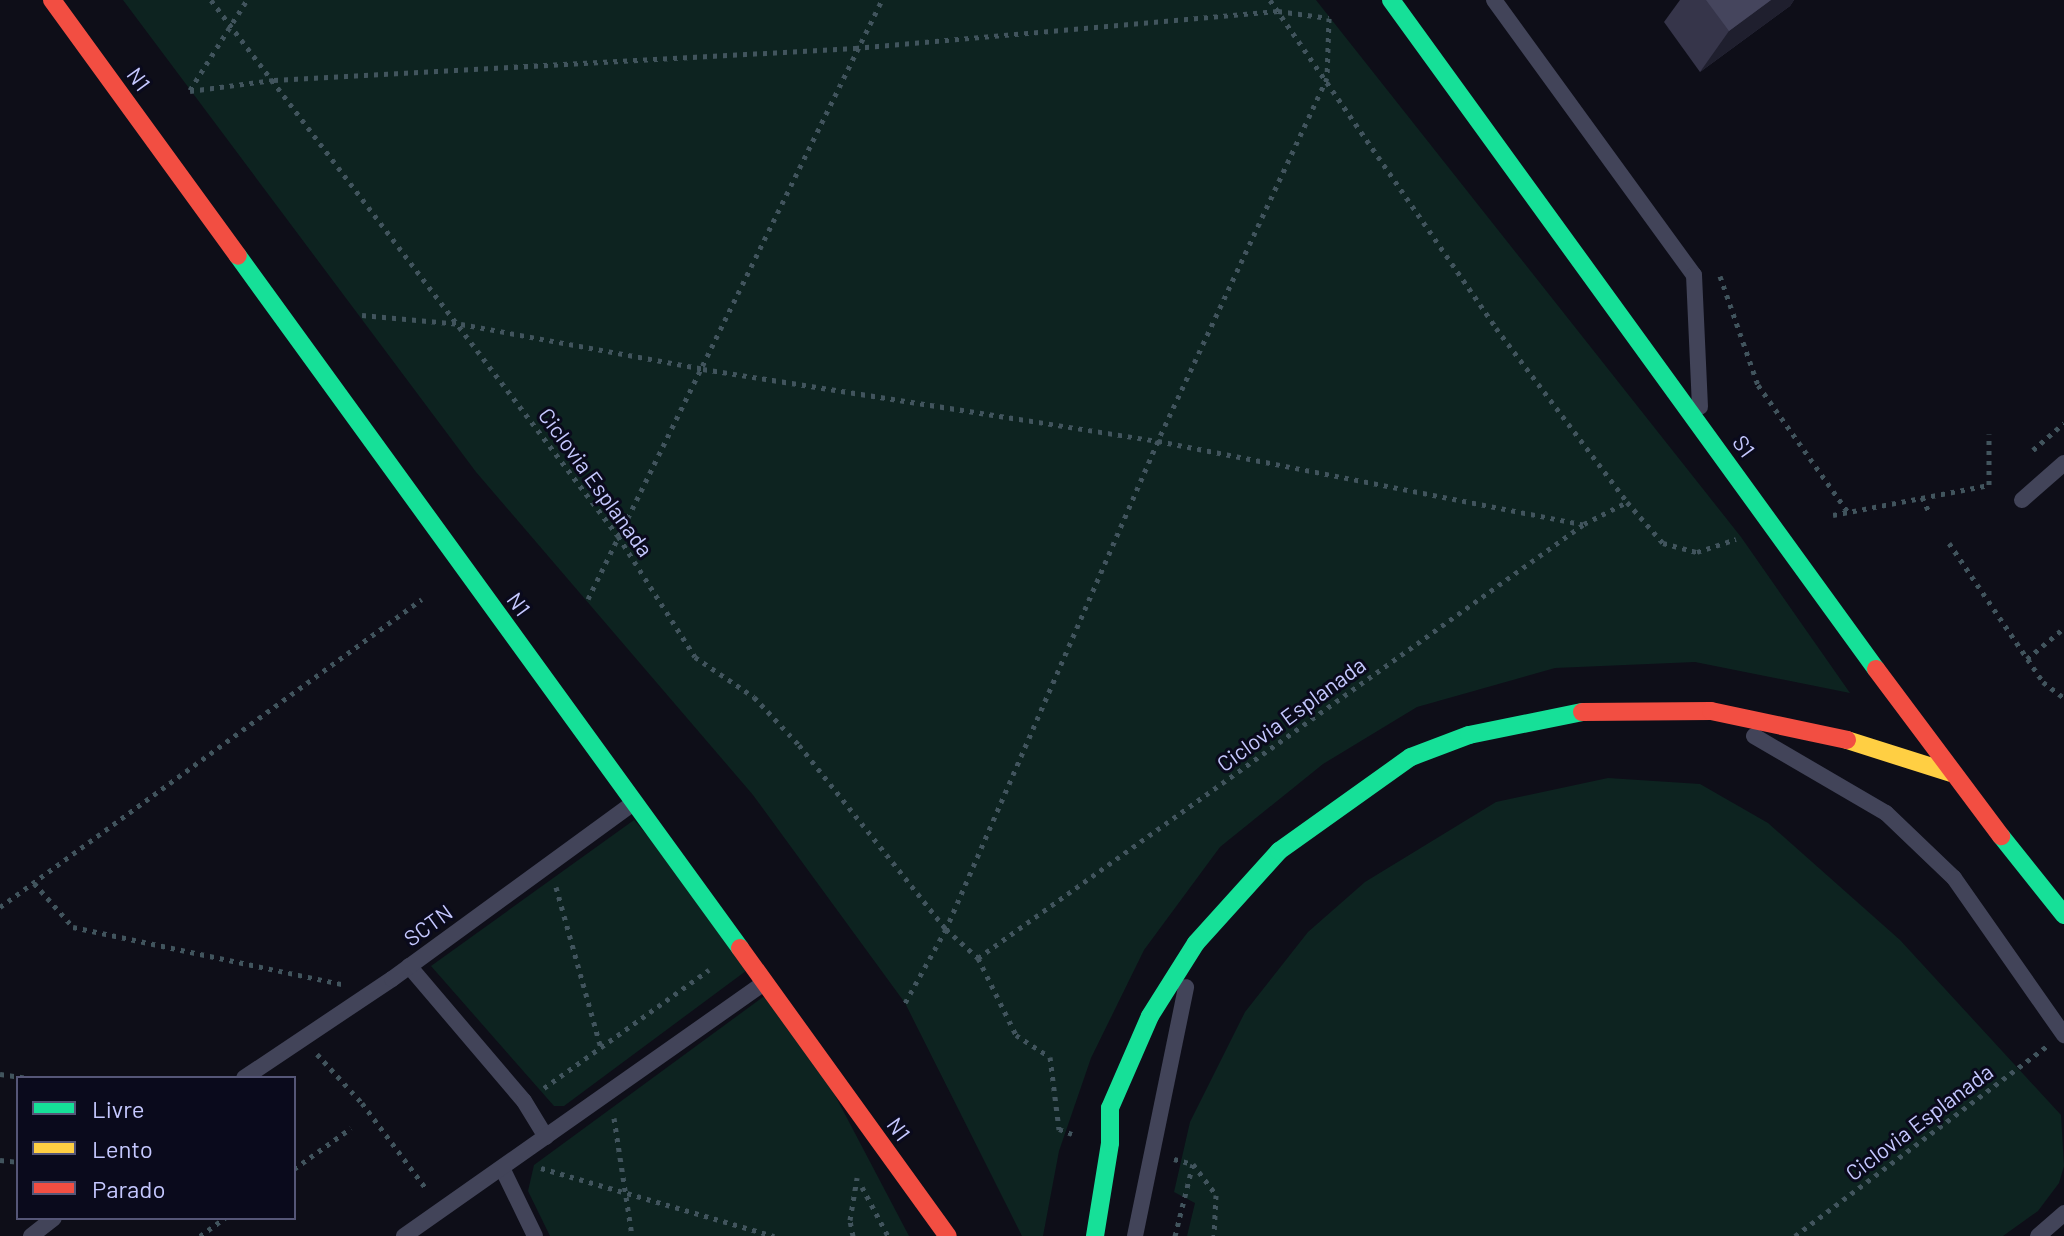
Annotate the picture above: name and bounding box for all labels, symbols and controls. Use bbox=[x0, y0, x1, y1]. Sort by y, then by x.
street label: N1 bbox=[122, 62, 156, 96]
street label: Ciclovia Esplanada bbox=[533, 402, 659, 562]
street label: S1 bbox=[1727, 430, 1761, 462]
street label: N1 bbox=[502, 587, 536, 621]
street label: Ciclovia Esplanada bbox=[1211, 651, 1371, 777]
street label: SCTN bbox=[399, 899, 457, 951]
street label: Ciclovia Esplanada bbox=[1840, 1058, 1998, 1186]
legend bbox=[16, 1076, 296, 1220]
text: Livre bbox=[92, 1094, 145, 1123]
street label: N1 bbox=[882, 1112, 916, 1146]
text: Lento bbox=[92, 1134, 153, 1163]
text: Parado bbox=[92, 1174, 166, 1203]

